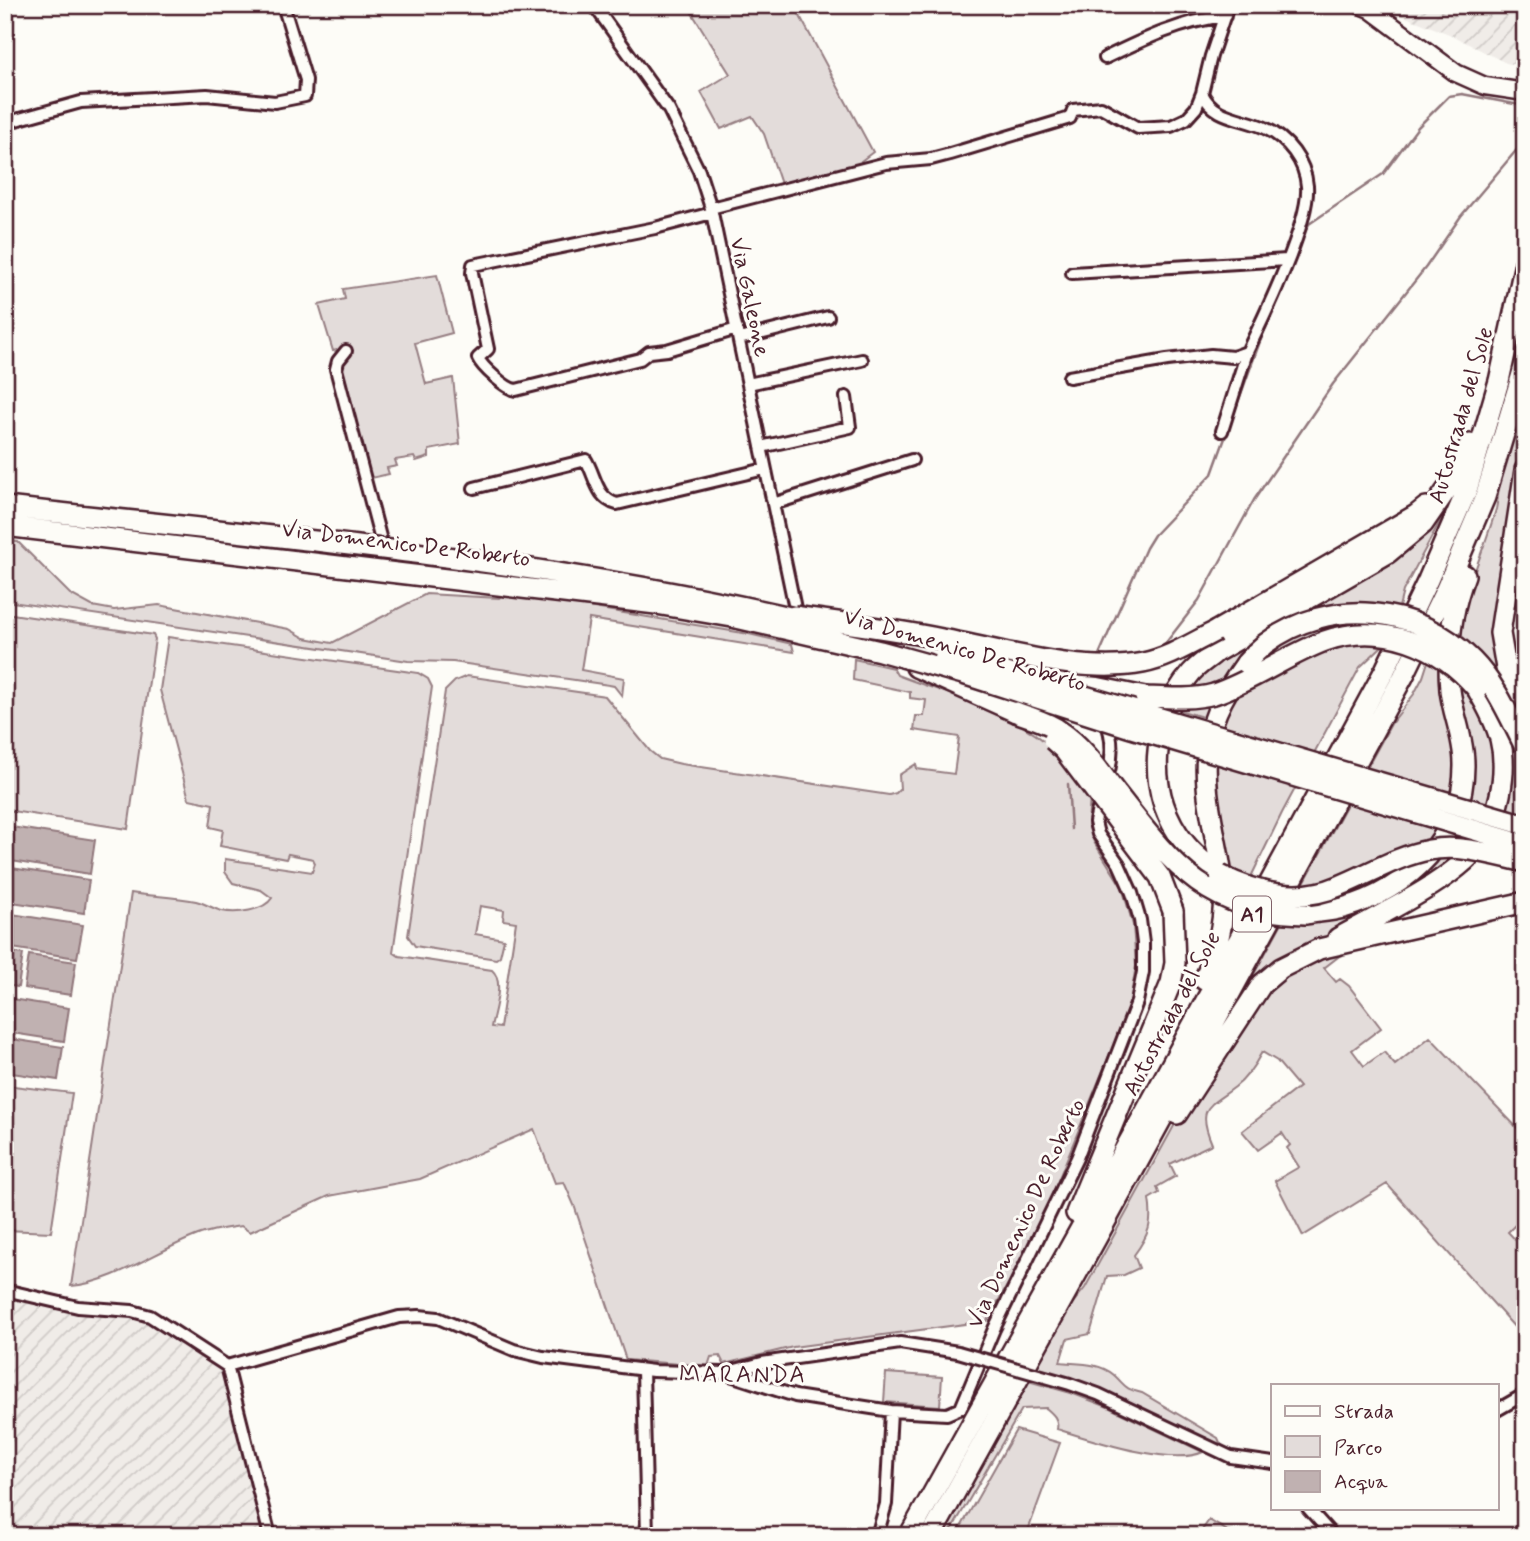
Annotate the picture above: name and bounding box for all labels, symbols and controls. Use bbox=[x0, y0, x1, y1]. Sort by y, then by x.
street label: Via Galeone bbox=[722, 235, 776, 360]
street label: Autostrada del Sole bbox=[1422, 324, 1502, 507]
street label: Via Domenico De Roberto bbox=[280, 515, 532, 575]
street label: Via Domenico De Roberto bbox=[840, 602, 1089, 700]
road number: A1 bbox=[1233, 897, 1271, 932]
street label: Autostrada del Sole bbox=[1117, 926, 1229, 1102]
street label: Via Domenico De Roberto bbox=[960, 1094, 1093, 1334]
district label: MARANDA bbox=[679, 1360, 807, 1391]
legend bbox=[1271, 1384, 1498, 1510]
text: Strada bbox=[1334, 1398, 1394, 1426]
text: Parco bbox=[1334, 1434, 1382, 1462]
text: Acqua bbox=[1334, 1468, 1388, 1496]

